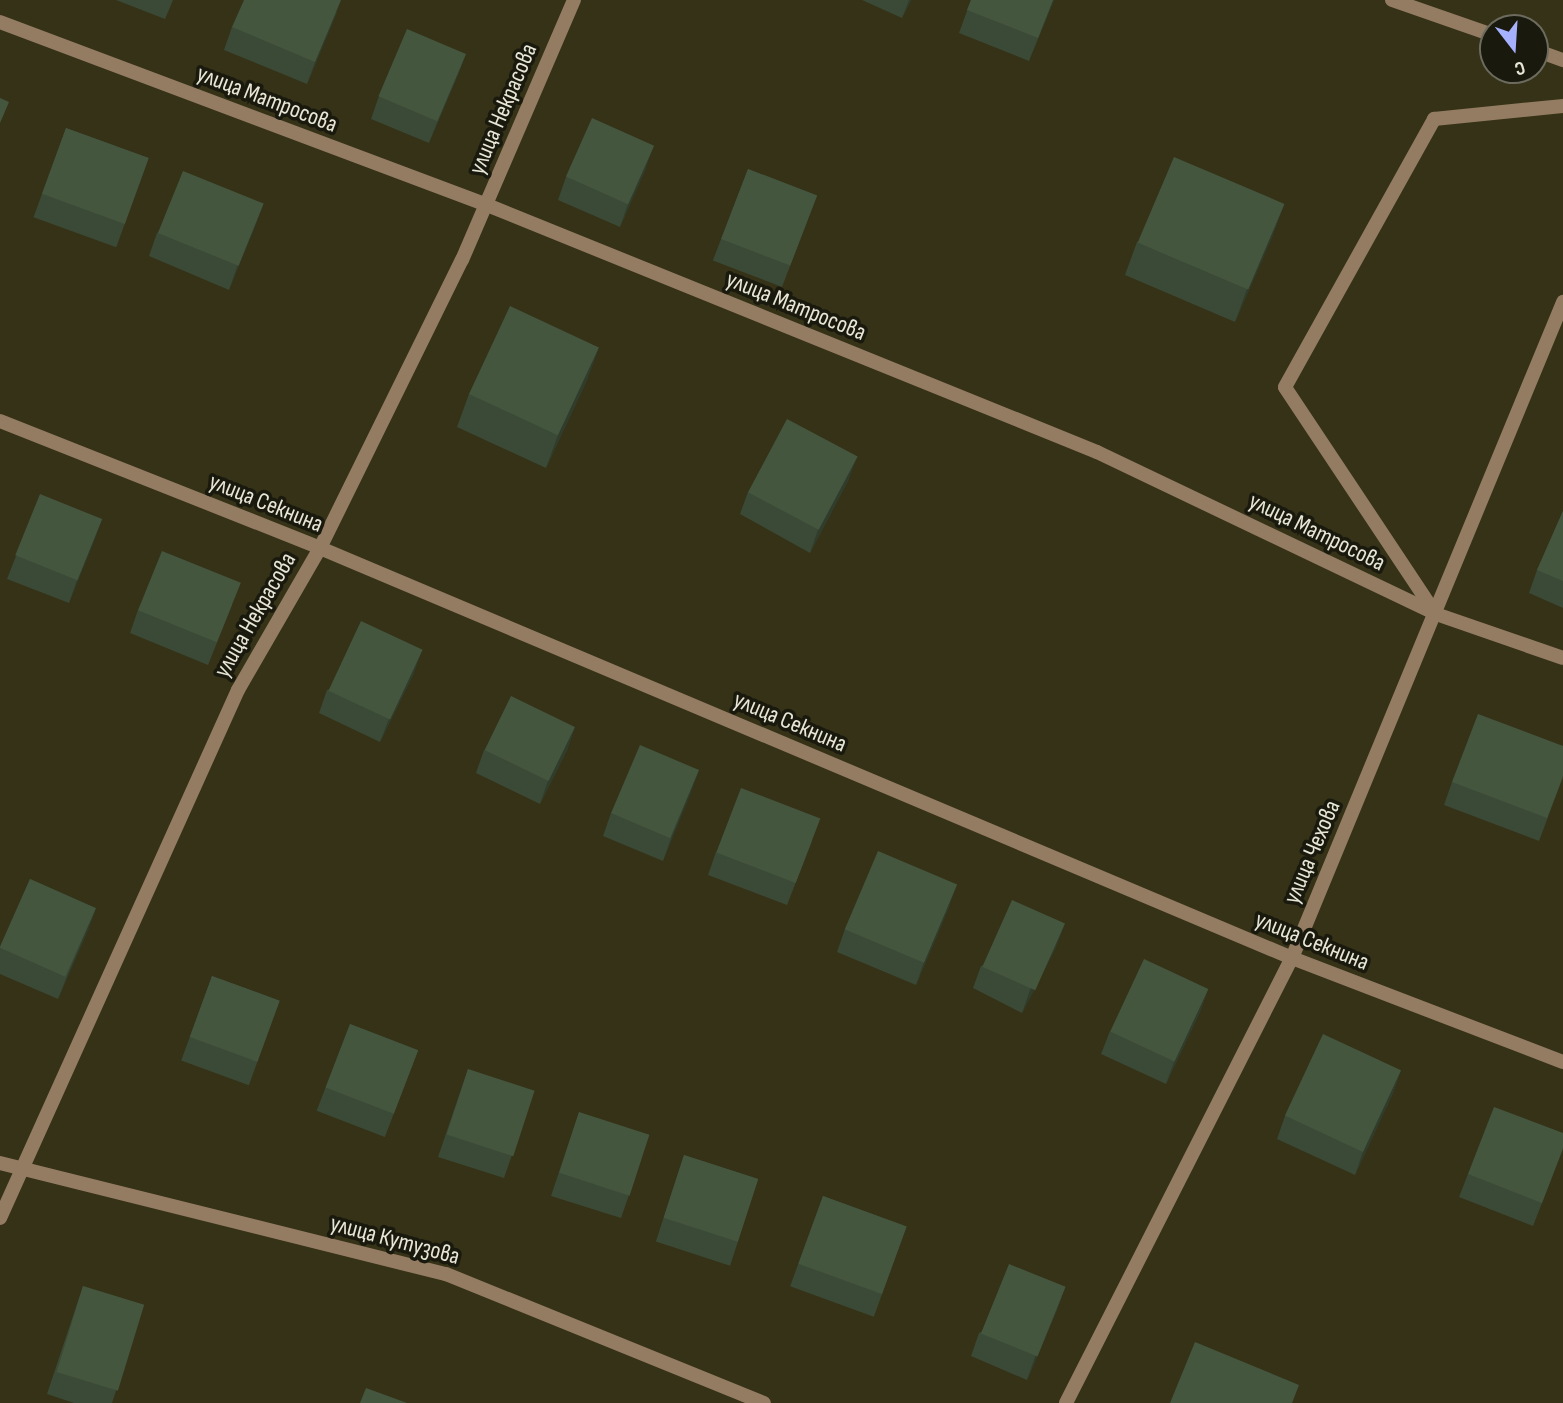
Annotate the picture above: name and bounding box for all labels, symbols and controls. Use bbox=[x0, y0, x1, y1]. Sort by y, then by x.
north arrow bbox=[1479, 14, 1549, 84]
street label: улица Некрасова bbox=[463, 39, 543, 179]
text: С bbox=[1512, 55, 1528, 80]
street label: улица Матросова bbox=[193, 59, 341, 139]
street label: улица Матросова bbox=[722, 265, 870, 347]
street label: улица Секнина bbox=[205, 467, 327, 539]
street label: улица Матросова bbox=[1244, 487, 1390, 577]
street label: улица Некрасова bbox=[208, 547, 302, 683]
street label: улица Секнина bbox=[729, 685, 851, 759]
street label: улица Чехова bbox=[1277, 796, 1347, 908]
street label: улица Секнина bbox=[1251, 905, 1373, 977]
street label: улица Кутузова bbox=[327, 1209, 463, 1271]

